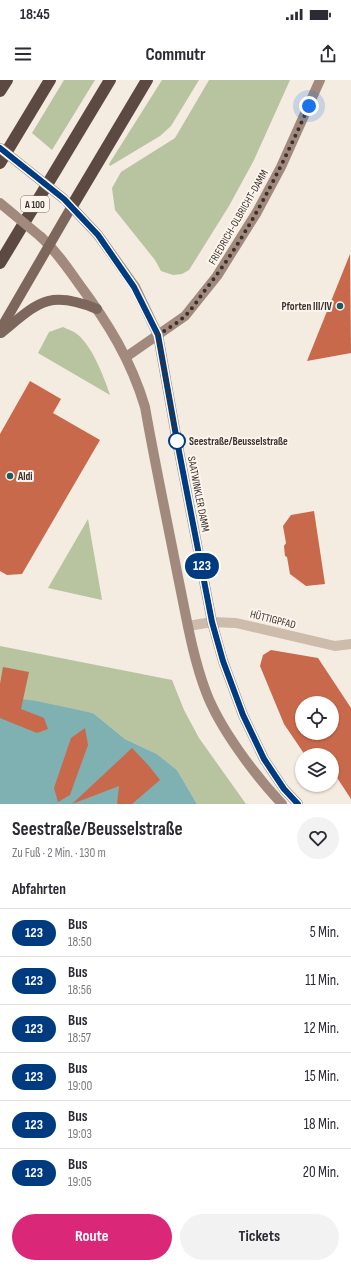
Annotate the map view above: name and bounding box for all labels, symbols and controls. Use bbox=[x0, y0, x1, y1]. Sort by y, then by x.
text: 18:45 bbox=[20, 5, 50, 24]
icon: menu bbox=[12, 43, 34, 65]
icon: share bbox=[317, 43, 339, 65]
text: Commutr bbox=[145, 44, 206, 65]
your location bbox=[299, 96, 319, 116]
street label: FRIEDRICH-OLBRICHT-DAMM bbox=[206, 167, 271, 267]
road number: A 100 bbox=[21, 196, 49, 212]
place label: Pforten III/IV bbox=[282, 300, 333, 313]
marker: Pforten III/IV bbox=[335, 301, 345, 311]
marker: Seestraße/Beusselstraße bbox=[168, 432, 186, 450]
place label: Seestraße/Beusselstraße bbox=[189, 435, 288, 448]
street label: SAATWINKLER DAMM bbox=[185, 455, 212, 533]
place label: Aldi bbox=[17, 470, 33, 483]
marker: Aldi bbox=[5, 471, 15, 481]
line badge: 123 bbox=[179, 553, 225, 579]
text: 123 bbox=[193, 557, 211, 574]
street label: HÜTTIGPFAD bbox=[249, 608, 297, 631]
map controls bbox=[295, 696, 339, 792]
button: locate bbox=[295, 696, 339, 740]
button: layers bbox=[295, 748, 339, 792]
button: heart bbox=[297, 817, 339, 859]
text: Seestraße/Beusselstraße bbox=[12, 818, 183, 841]
text: Zu Fuß · 2 Min. · 130 m bbox=[12, 845, 106, 861]
text: Abfahrten bbox=[12, 880, 66, 899]
text: Bus bbox=[68, 915, 87, 934]
text: 5 Min. bbox=[310, 923, 339, 942]
text: 123 bbox=[25, 924, 43, 941]
text: 18:50 bbox=[68, 934, 92, 950]
text: Bus bbox=[68, 963, 87, 982]
text: 11 Min. bbox=[305, 971, 339, 990]
text: 123 bbox=[25, 972, 43, 989]
text: 18:56 bbox=[68, 982, 92, 998]
text: Bus bbox=[68, 1011, 87, 1030]
text: 12 Min. bbox=[304, 1019, 339, 1038]
text: 123 bbox=[25, 1020, 43, 1037]
text: 18:57 bbox=[68, 1030, 91, 1046]
text: Bus bbox=[68, 1059, 87, 1078]
text: 15 Min. bbox=[304, 1067, 339, 1086]
text: 123 bbox=[25, 1068, 43, 1085]
text: 19:00 bbox=[68, 1078, 92, 1094]
text: Bus bbox=[68, 1107, 87, 1126]
text: 18 Min. bbox=[304, 1115, 339, 1134]
text: 123 bbox=[25, 1116, 43, 1133]
text: 19:03 bbox=[68, 1126, 92, 1142]
text: Bus bbox=[68, 1155, 87, 1174]
text: 20 Min. bbox=[303, 1163, 339, 1182]
text: 123 bbox=[25, 1164, 43, 1181]
text: 19:05 bbox=[68, 1174, 92, 1190]
button: Route bbox=[12, 1214, 172, 1260]
button: Tickets bbox=[180, 1214, 339, 1260]

